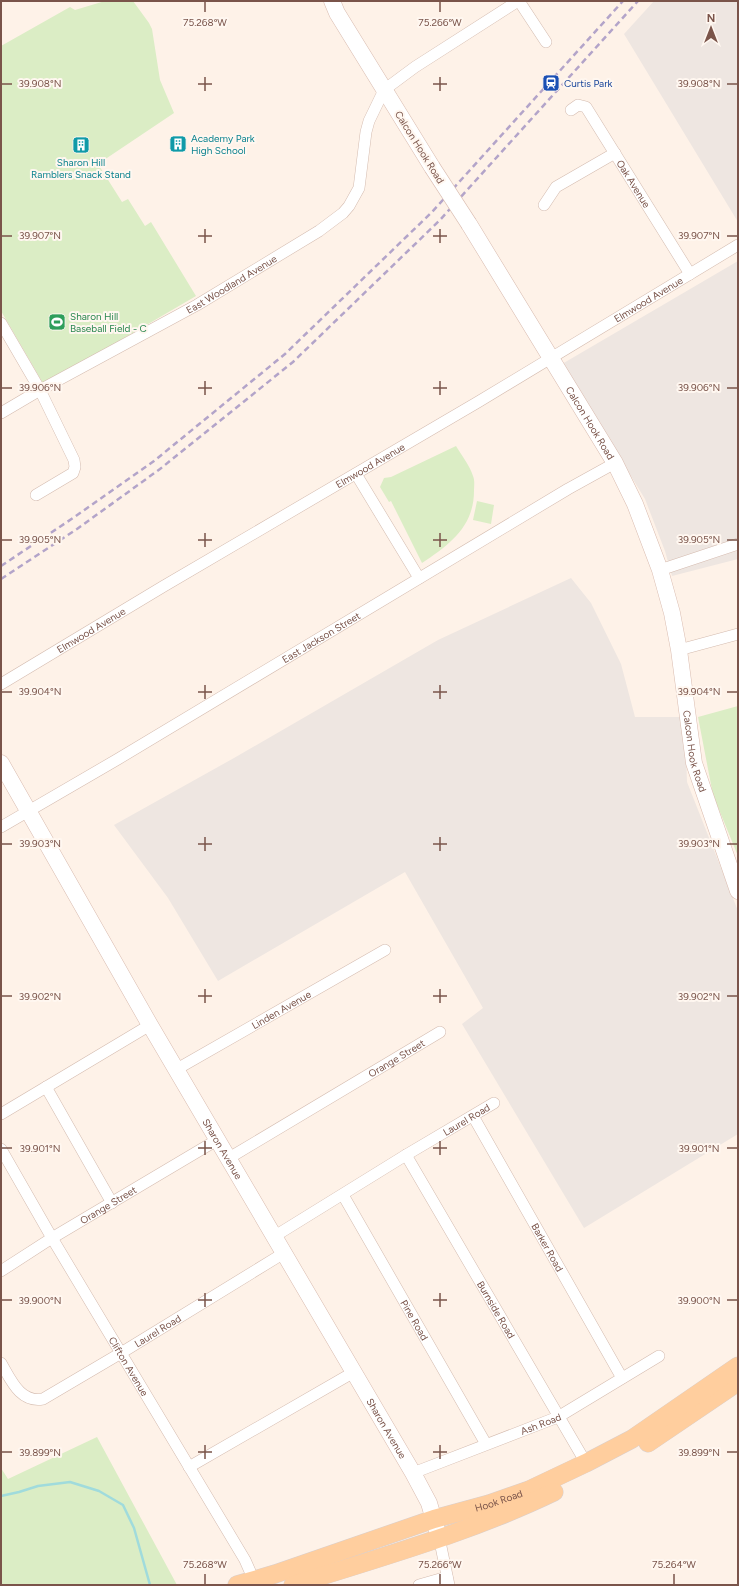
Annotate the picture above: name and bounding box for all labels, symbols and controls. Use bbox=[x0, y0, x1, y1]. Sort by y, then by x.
north arrow bbox=[691, 8, 731, 48]
text: N bbox=[707, 12, 715, 25]
text: 75.268°W bbox=[183, 16, 227, 29]
text: 75.266°W bbox=[418, 16, 462, 29]
station icon: Curtis Park bbox=[541, 73, 561, 93]
text: 39.908°N bbox=[19, 77, 61, 90]
place label: Curtis Park bbox=[564, 77, 613, 90]
text: 39.908°N bbox=[678, 77, 720, 90]
street label: Calcon Hook Road bbox=[392, 109, 447, 186]
place label: Academy Park High School bbox=[191, 132, 255, 157]
building icon: Academy Park High School bbox=[168, 134, 188, 154]
building icon: Sharon Hill Ramblers Snack Stand bbox=[71, 135, 91, 155]
place label: Sharon Hill Ramblers Snack Stand bbox=[31, 156, 131, 181]
street label: Oak Avenue bbox=[613, 157, 653, 211]
text: 39.907°N bbox=[19, 229, 61, 242]
text: 39.907°N bbox=[678, 229, 720, 242]
street label: East Woodland Avenue bbox=[184, 252, 280, 317]
street label: Elmwood Avenue bbox=[612, 274, 686, 325]
place label: Sharon Hill Baseball Field - C bbox=[70, 310, 147, 335]
sports icon: Sharon Hill Baseball Field - C bbox=[47, 312, 67, 332]
text: 39.906°N bbox=[19, 381, 61, 394]
text: 39.906°N bbox=[678, 381, 720, 394]
street label: Calcon Hook Road bbox=[563, 384, 617, 462]
street label: Elmwood Avenue bbox=[333, 440, 408, 491]
text: 39.905°N bbox=[19, 533, 61, 546]
text: 39.905°N bbox=[678, 533, 720, 546]
street label: Elmwood Avenue bbox=[54, 604, 129, 656]
street label: East Jackson Street bbox=[280, 609, 363, 666]
text: 39.904°N bbox=[19, 685, 61, 698]
text: 39.904°N bbox=[678, 685, 720, 698]
street label: Calcon Hook Road bbox=[680, 709, 710, 794]
text: 39.903°N bbox=[19, 837, 61, 850]
text: 39.903°N bbox=[678, 837, 720, 850]
street label: Linden Avenue bbox=[249, 987, 314, 1032]
text: 39.902°N bbox=[19, 990, 61, 1003]
text: 39.902°N bbox=[678, 990, 720, 1003]
street label: Orange Street bbox=[366, 1036, 428, 1080]
street label: Laurel Road bbox=[441, 1101, 493, 1139]
street label: Sharon Avenue bbox=[199, 1116, 245, 1182]
text: 39.901°N bbox=[20, 1142, 60, 1155]
text: 39.901°N bbox=[679, 1142, 719, 1155]
street label: Orange Street bbox=[78, 1183, 139, 1227]
street label: Barker Road bbox=[528, 1221, 566, 1274]
street label: Burnside Road bbox=[474, 1279, 518, 1341]
text: 39.900°N bbox=[18, 1294, 62, 1307]
text: 39.900°N bbox=[677, 1294, 721, 1307]
street label: Pine Road bbox=[398, 1297, 431, 1343]
street label: Laurel Road bbox=[132, 1312, 184, 1350]
street label: Clifton Avenue bbox=[106, 1334, 151, 1399]
street label: Sharon Avenue bbox=[363, 1396, 409, 1462]
street label: Ash Road bbox=[519, 1410, 563, 1438]
text: 39.899°N bbox=[19, 1446, 61, 1459]
text: 39.899°N bbox=[678, 1446, 720, 1459]
street label: Hook Road bbox=[473, 1487, 524, 1515]
text: 75.268°W bbox=[183, 1558, 227, 1571]
text: 75.266°W bbox=[418, 1558, 462, 1571]
text: 75.264°W bbox=[652, 1558, 696, 1571]

